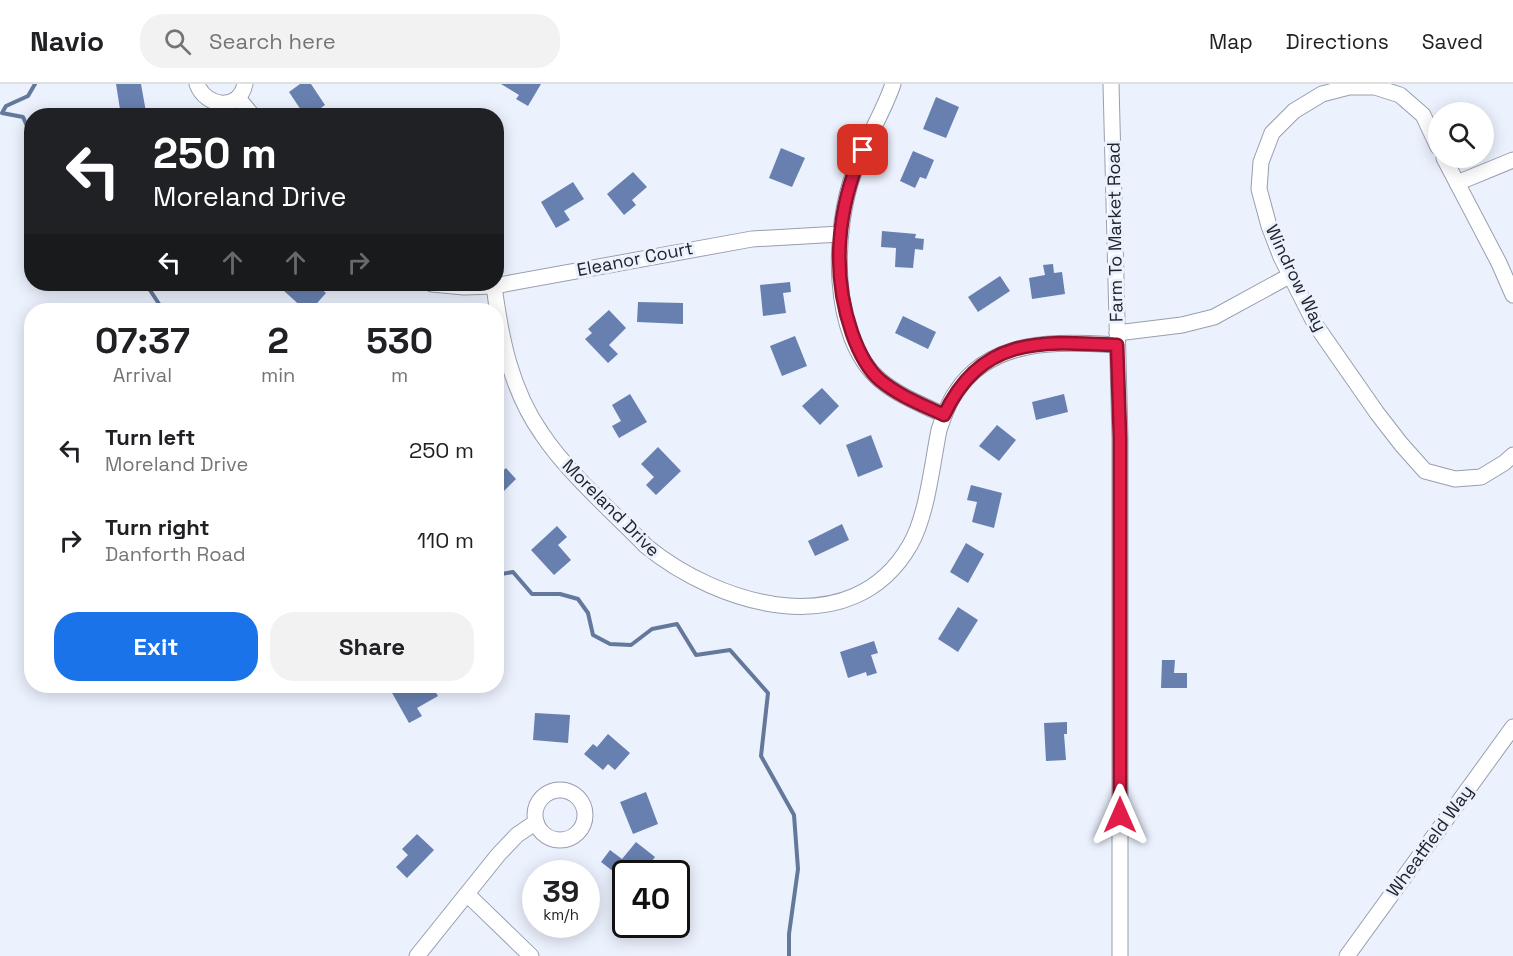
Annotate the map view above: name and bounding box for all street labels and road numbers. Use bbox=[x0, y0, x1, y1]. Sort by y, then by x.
street label: Farm To Market Road bbox=[1101, 142, 1128, 322]
street label: Windrow Way bbox=[1261, 221, 1332, 335]
street label: Eleanor Court bbox=[575, 236, 695, 281]
street label: Moreland Drive bbox=[558, 454, 665, 561]
street label: Wheatfield Way bbox=[1381, 780, 1478, 901]

